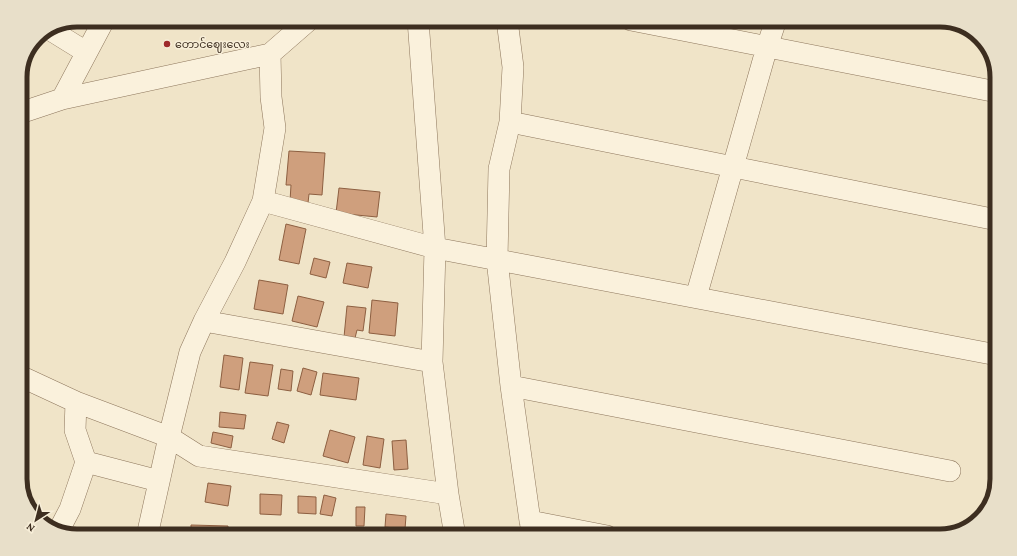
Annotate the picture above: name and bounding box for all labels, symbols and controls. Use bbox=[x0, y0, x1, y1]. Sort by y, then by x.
place label: တောင်ဈေးလေး bbox=[175, 37, 250, 53]
marker: တောင်ဈေးလေး bbox=[162, 39, 172, 49]
north arrow bbox=[16, 500, 56, 540]
text: N bbox=[23, 521, 37, 535]

